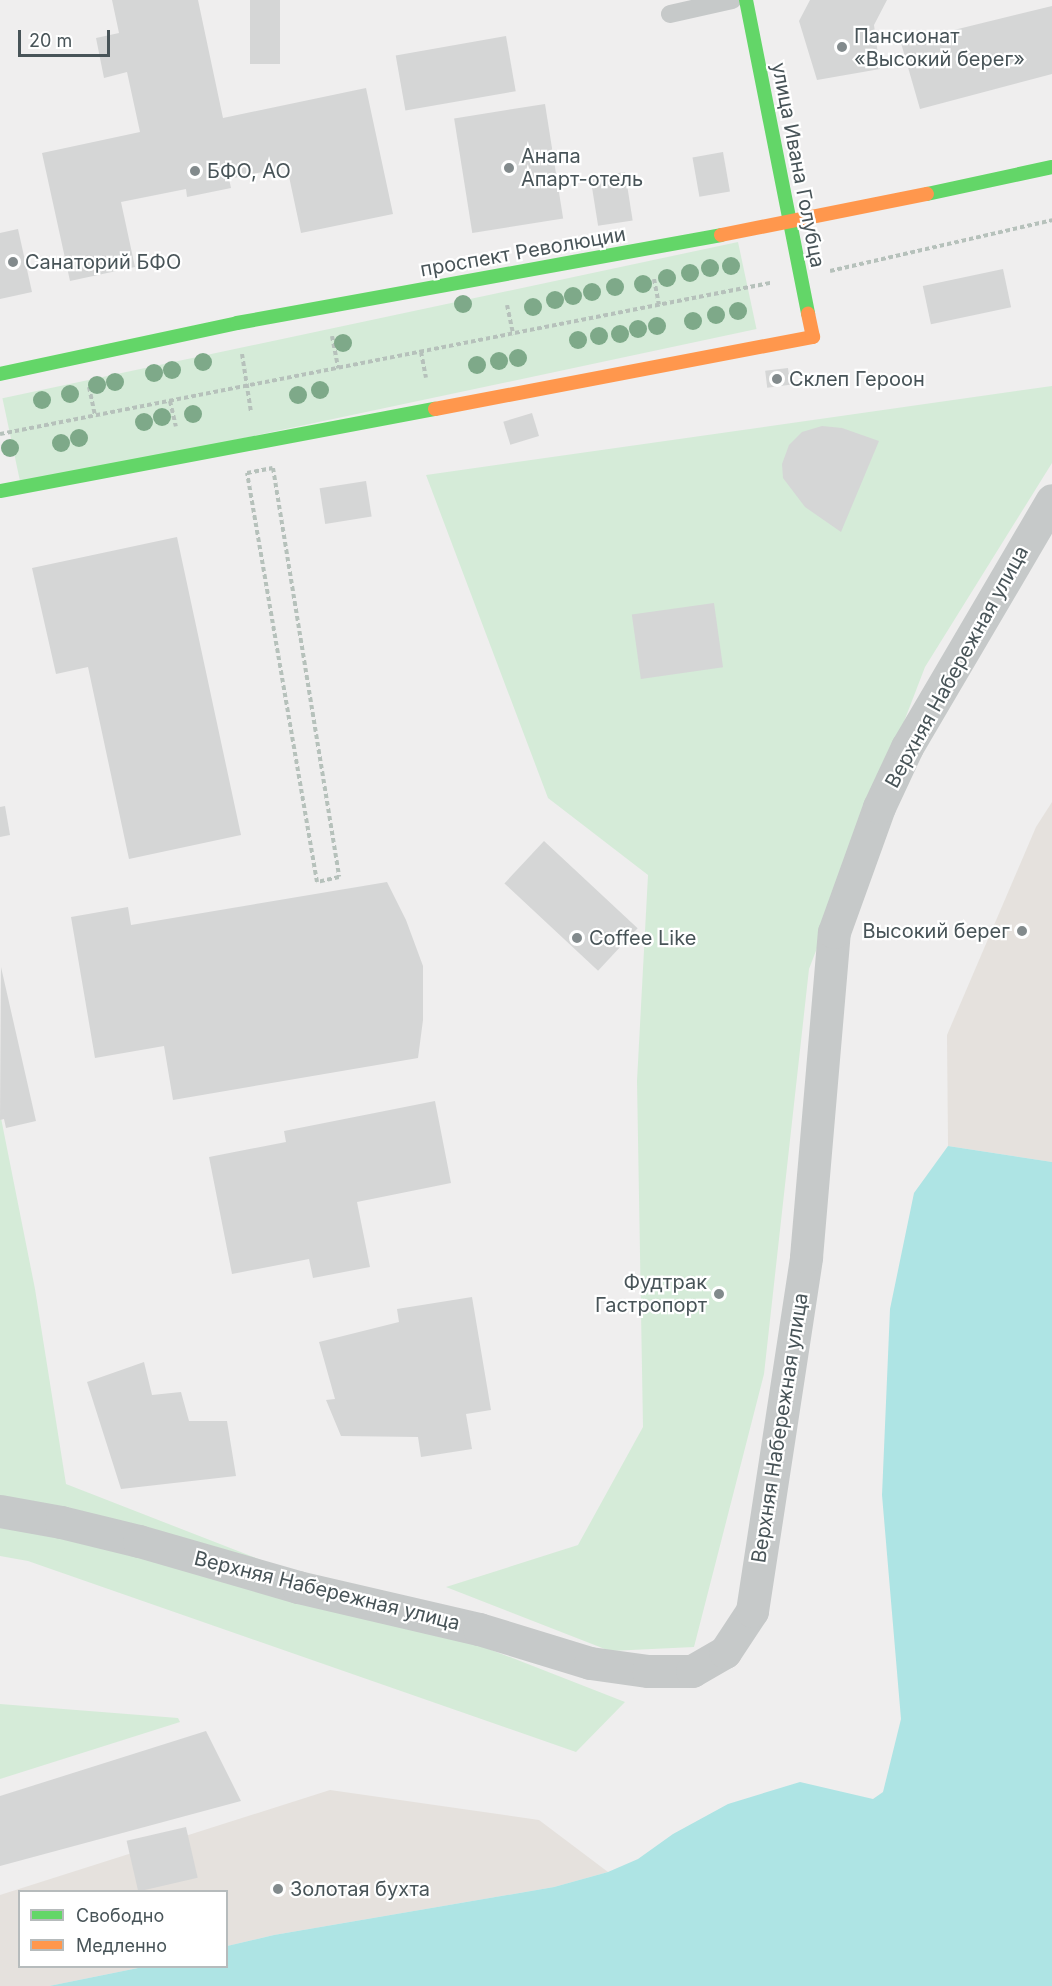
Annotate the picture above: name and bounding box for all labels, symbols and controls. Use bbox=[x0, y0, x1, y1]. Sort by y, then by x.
scale bar bbox=[21, 18, 112, 56]
place label: Пансионат «Высокий берег» bbox=[854, 24, 1025, 71]
text: 20 m bbox=[29, 30, 72, 51]
marker: Пансионат «Высокий берег» bbox=[835, 40, 849, 54]
street label: улица Ивана Голубца bbox=[766, 61, 830, 269]
place label: Анапа Апарт-отель bbox=[521, 144, 643, 191]
place label: БФО, АО bbox=[207, 159, 291, 183]
marker: Анапа Апарт-отель bbox=[502, 161, 516, 175]
marker: БФО, АО bbox=[188, 164, 202, 178]
street label: проспект Революции bbox=[418, 222, 628, 282]
place label: Санаторий БФО bbox=[25, 250, 181, 274]
marker: Санаторий БФО bbox=[6, 255, 20, 269]
place label: Склеп Героон bbox=[789, 367, 925, 391]
marker: Склеп Героон bbox=[770, 372, 784, 386]
street label: Верхняя Набережная улица bbox=[880, 542, 1034, 792]
place label: Высокий берег bbox=[863, 919, 1010, 943]
marker: Высокий берег bbox=[1015, 924, 1029, 938]
place label: Coffee Like bbox=[589, 926, 696, 950]
marker: Coffee Like bbox=[570, 931, 584, 945]
place label: Фудтрак Гастропорт bbox=[595, 1270, 707, 1317]
marker: Фудтрак Гастропорт bbox=[712, 1287, 726, 1301]
street label: Верхняя Набережная улица bbox=[747, 1291, 813, 1565]
street label: Верхняя Набережная улица bbox=[192, 1546, 462, 1636]
place label: Золотая бухта bbox=[290, 1877, 430, 1901]
marker: Золотая бухта bbox=[271, 1882, 285, 1896]
legend bbox=[18, 1890, 228, 1968]
text: Свободно bbox=[76, 1905, 164, 1926]
text: Медленно bbox=[76, 1935, 167, 1956]

